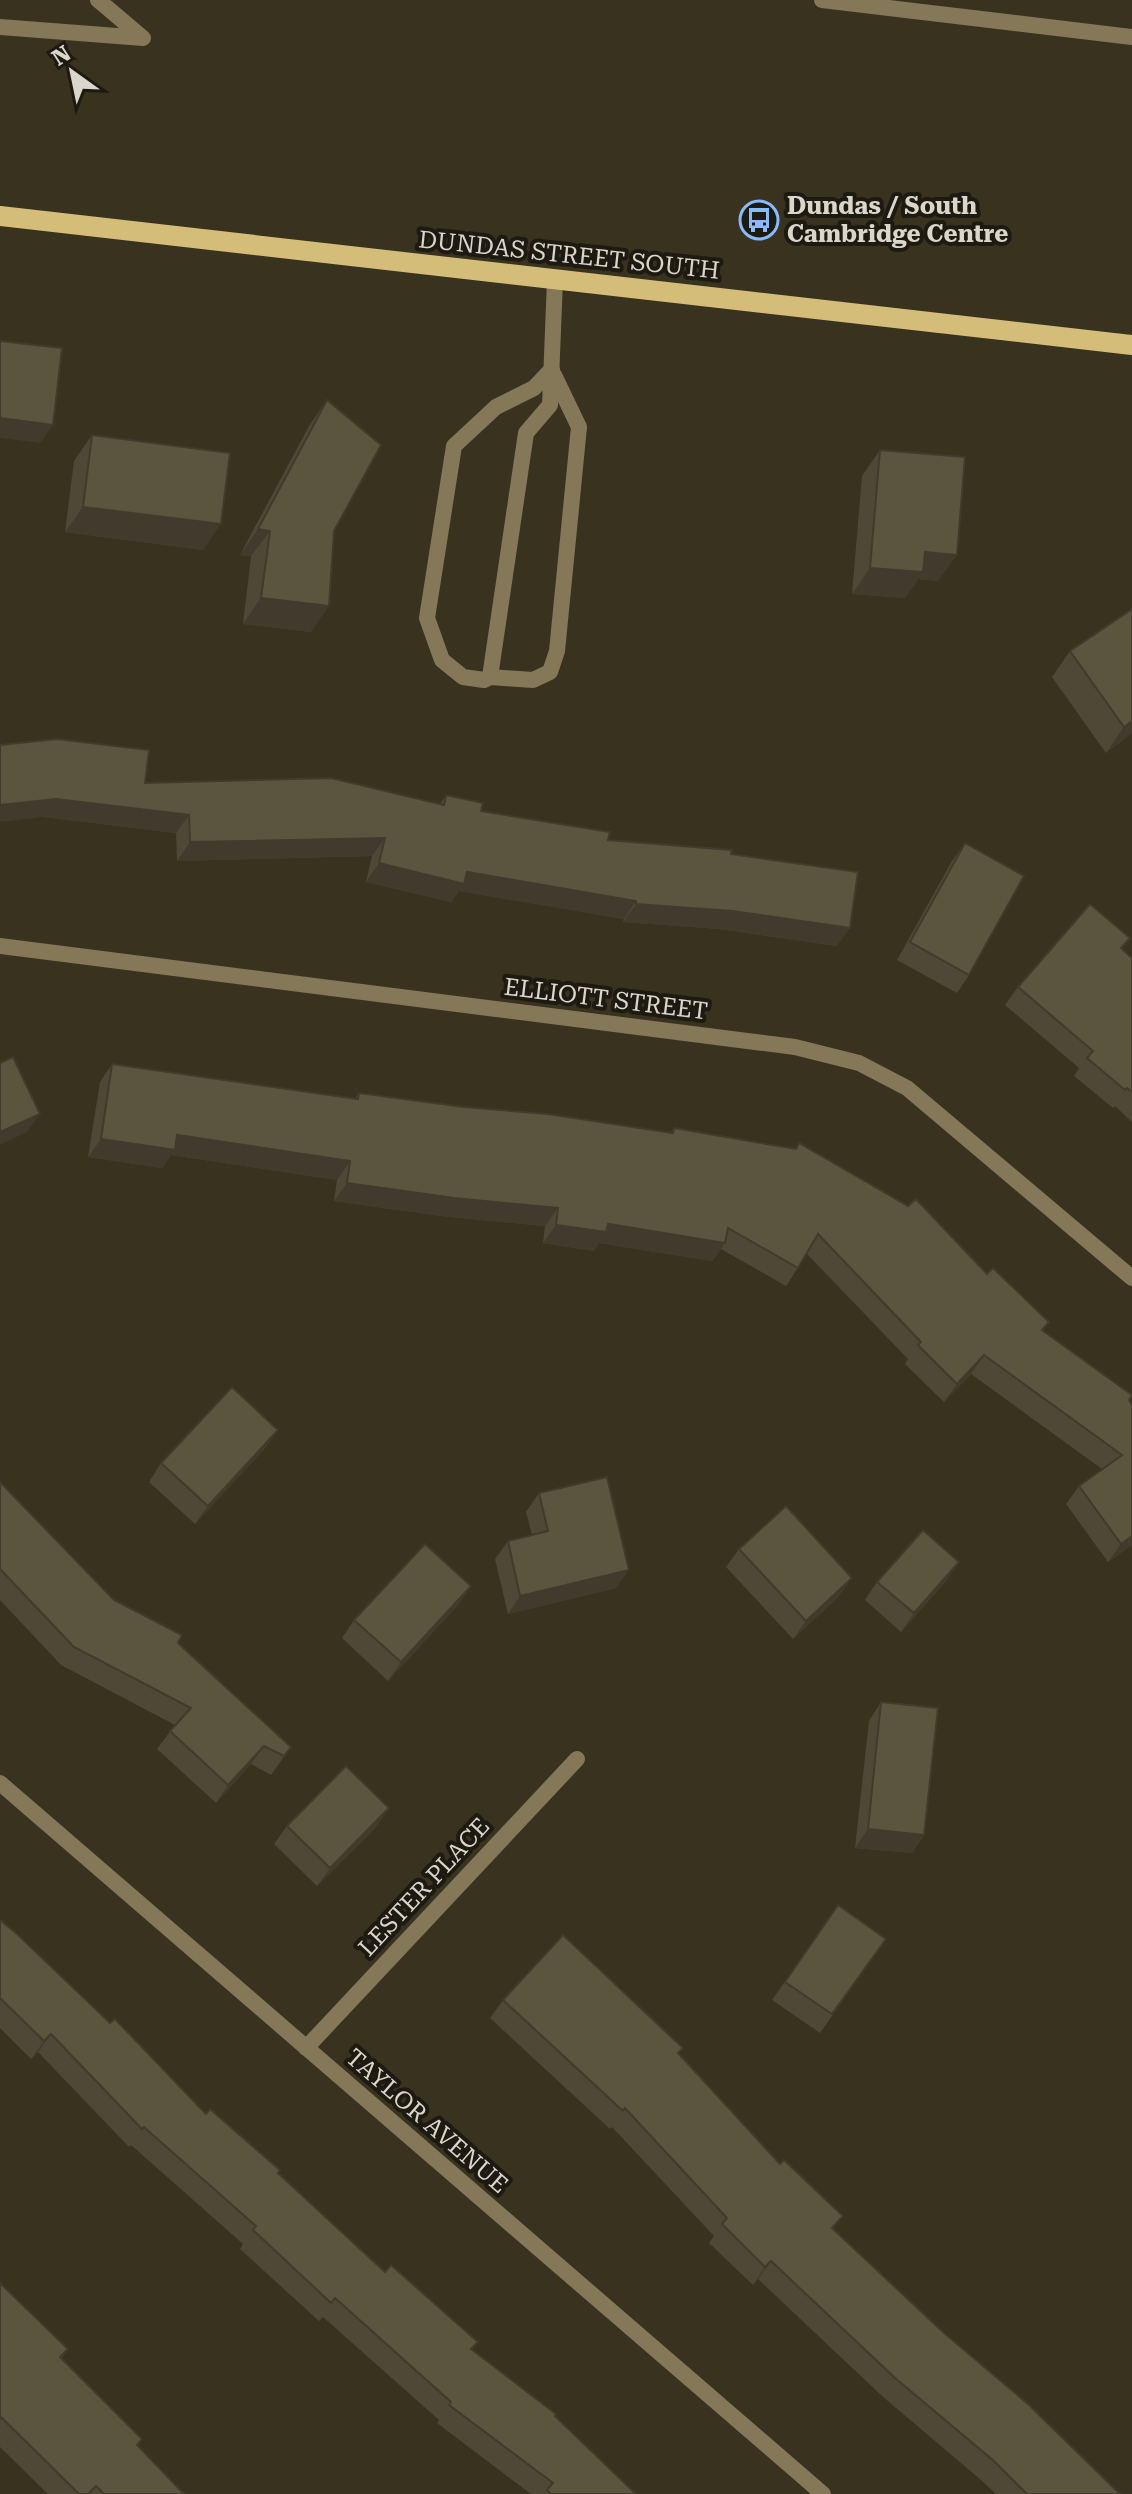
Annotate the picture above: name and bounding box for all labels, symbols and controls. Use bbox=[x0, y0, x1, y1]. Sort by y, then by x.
north arrow bbox=[32, 32, 112, 112]
text: N bbox=[47, 41, 75, 71]
place label: Dundas / South Cambridge Centre bbox=[787, 192, 1008, 248]
bus stop icon: Dundas / South Cambridge Centre bbox=[738, 199, 780, 241]
street label: DUNDAS STREET SOUTH bbox=[417, 225, 721, 285]
street label: ELLIOTT STREET bbox=[503, 973, 709, 1025]
street label: LESTER PLACE bbox=[353, 1812, 495, 1962]
street label: TAYLOR AVENUE bbox=[340, 2043, 514, 2199]

